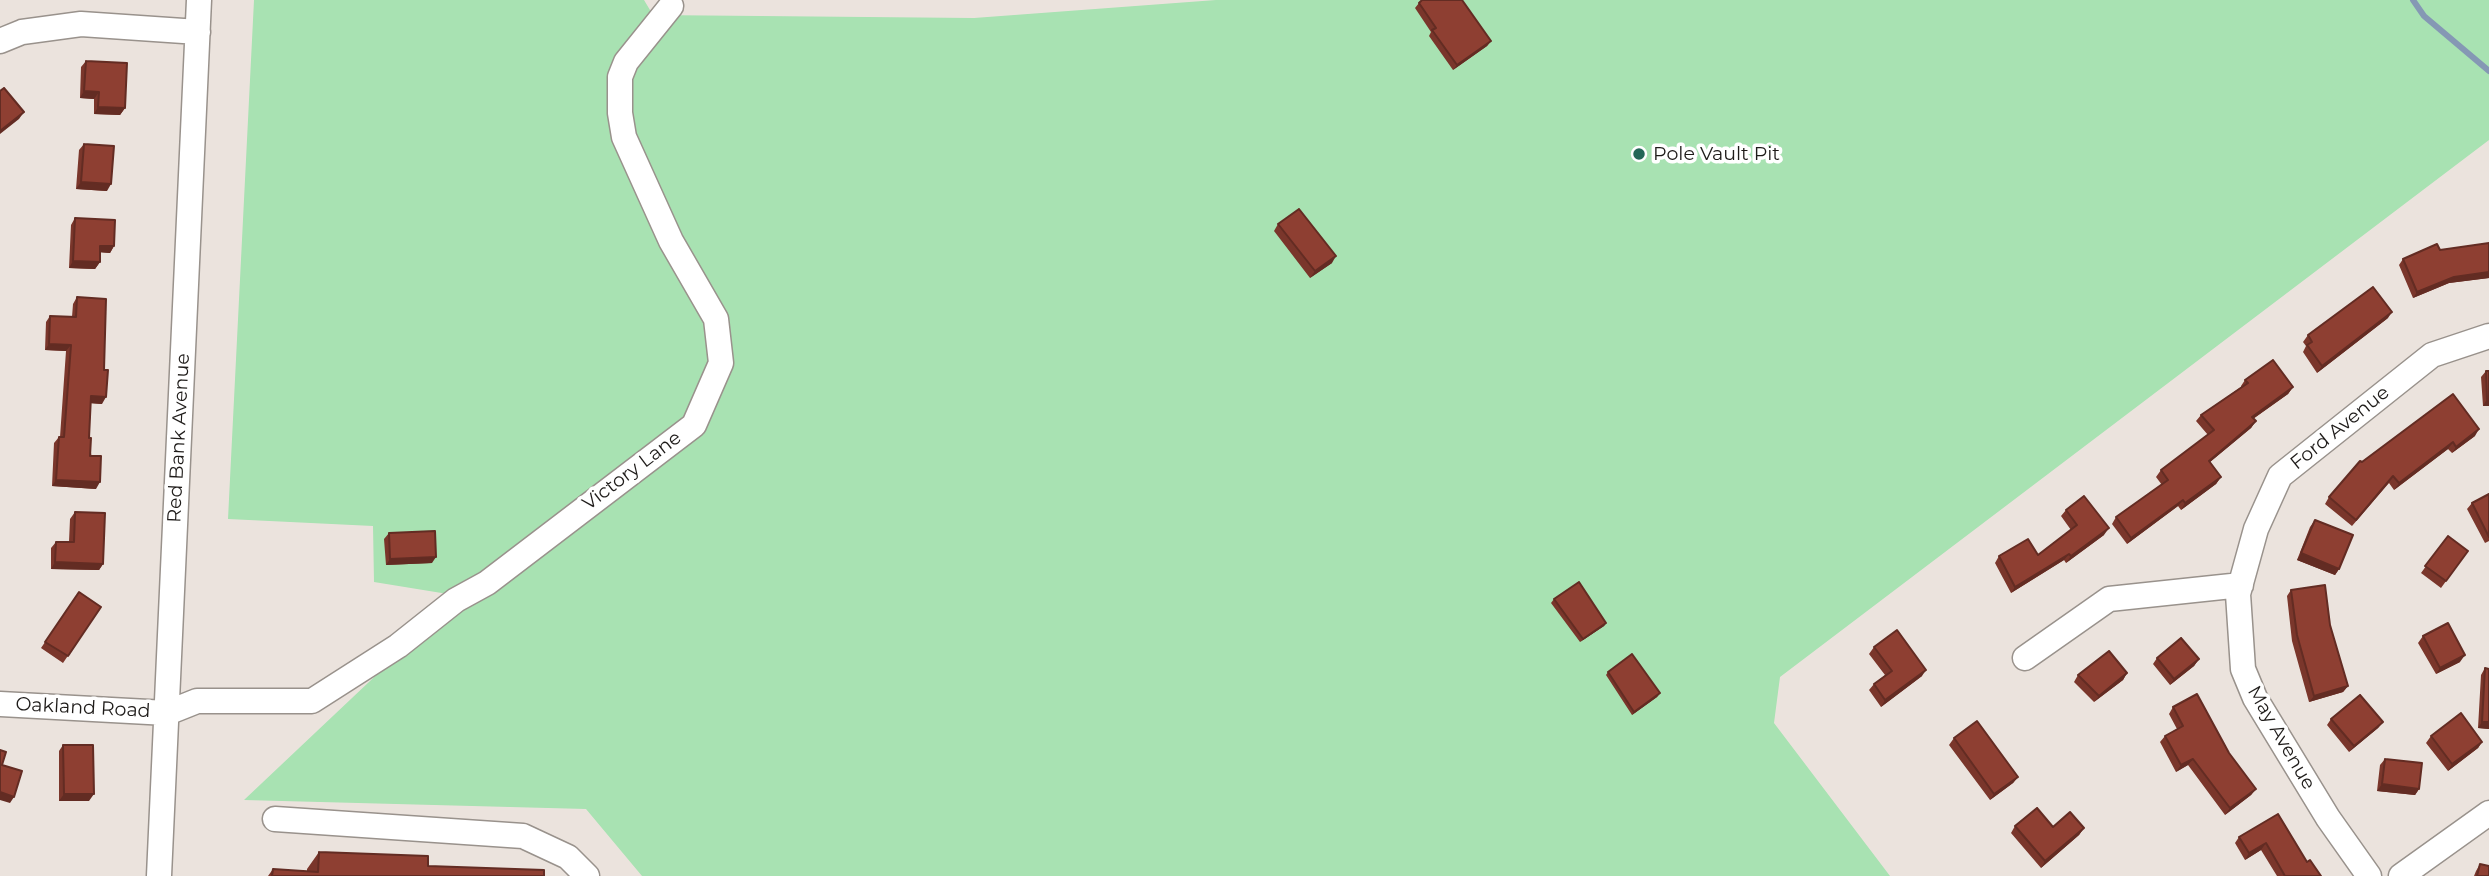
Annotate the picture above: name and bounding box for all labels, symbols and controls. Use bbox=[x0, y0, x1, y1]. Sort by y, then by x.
place label: Pole Vault Pit bbox=[1653, 143, 1780, 165]
marker: Pole Vault Pit bbox=[1631, 146, 1647, 162]
street label: Red Bank Avenue bbox=[163, 353, 195, 523]
street label: Ford Avenue bbox=[2286, 381, 2394, 475]
street label: Victory Lane bbox=[578, 427, 686, 515]
street label: May Avenue bbox=[2242, 682, 2320, 794]
street label: Oakland Road bbox=[15, 693, 151, 723]

